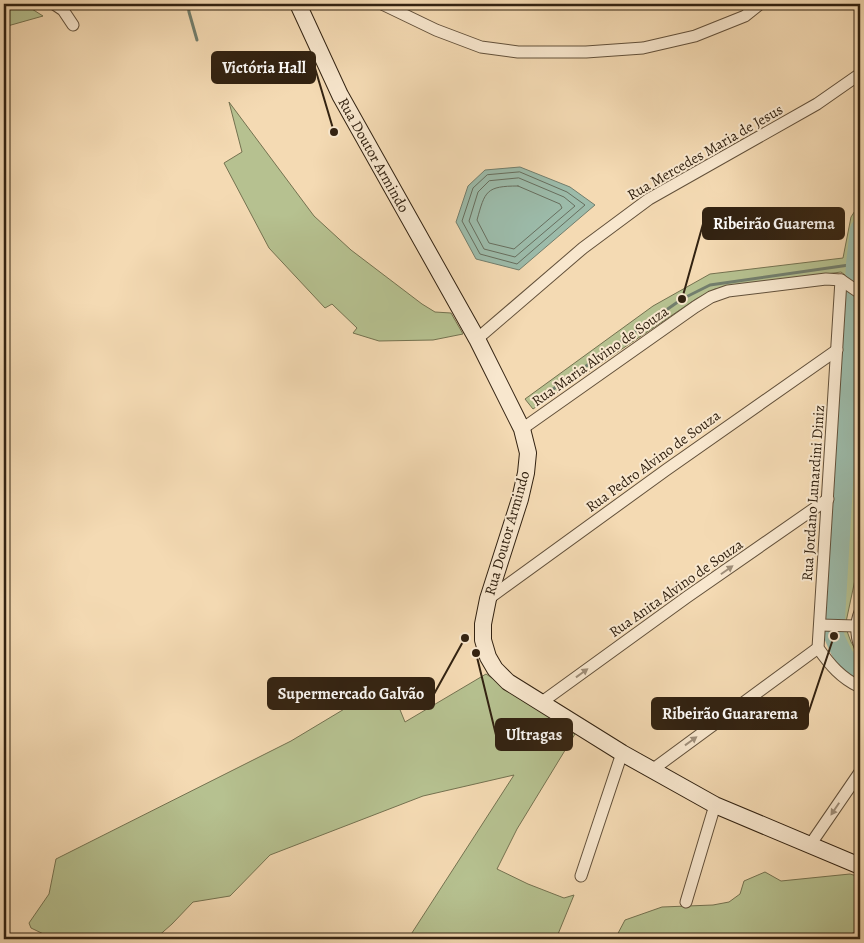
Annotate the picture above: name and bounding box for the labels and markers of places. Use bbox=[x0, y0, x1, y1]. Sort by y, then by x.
callout: Victória Hall bbox=[212, 52, 315, 83]
callout: Ribeirão Guarema bbox=[703, 208, 844, 239]
callout: Supermercado Galvão bbox=[268, 678, 434, 709]
callout: Ribeirão Guararema bbox=[652, 698, 808, 729]
callout: Ultragas bbox=[496, 719, 572, 750]

